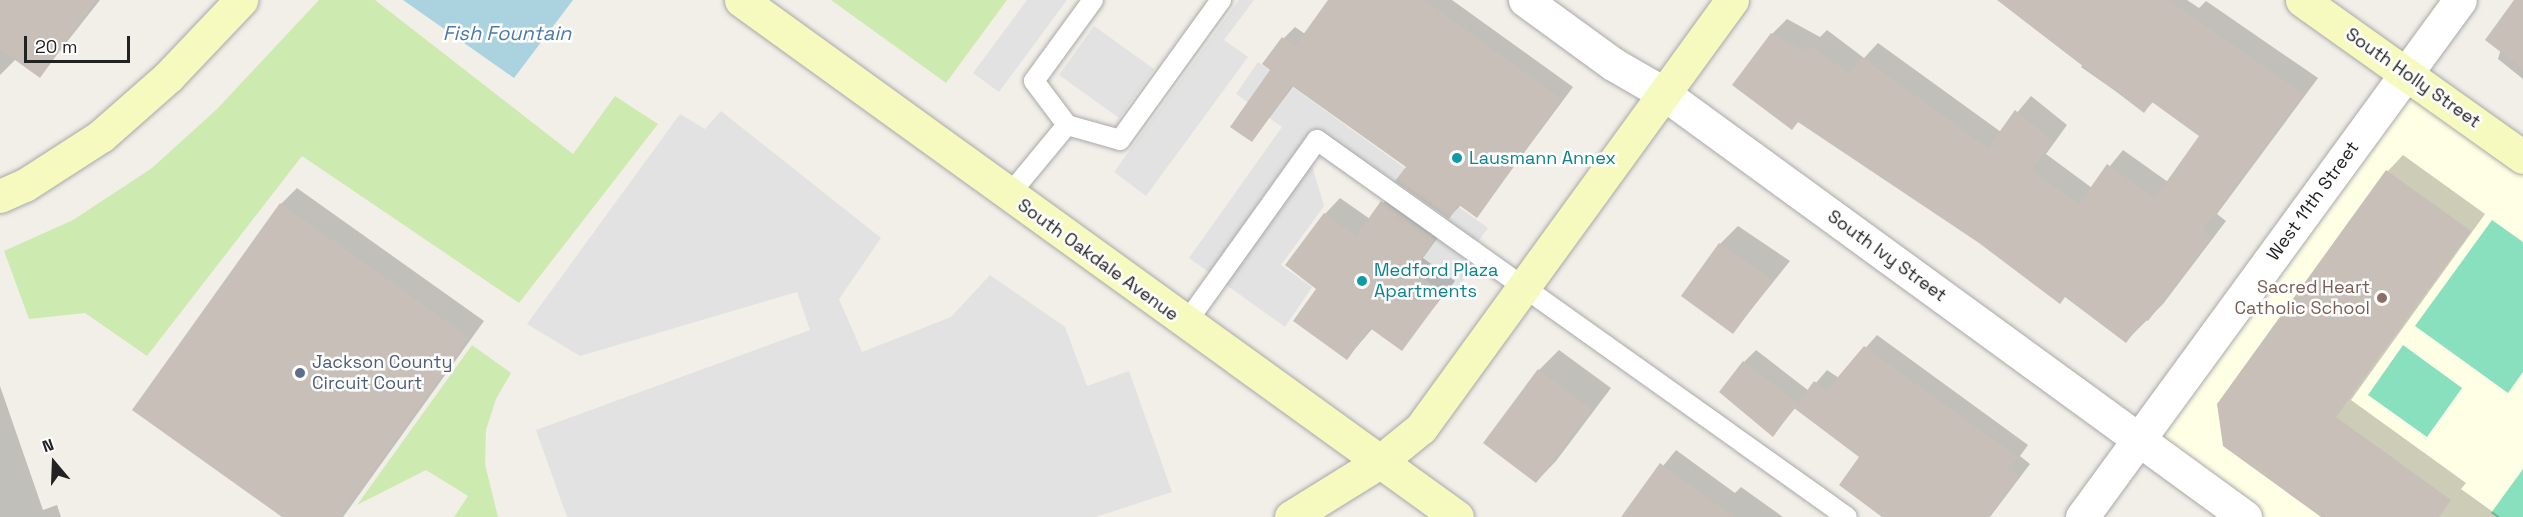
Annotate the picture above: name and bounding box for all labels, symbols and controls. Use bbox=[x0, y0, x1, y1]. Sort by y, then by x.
water label: Fish Fountain bbox=[443, 21, 571, 45]
street label: South Holly Street bbox=[2341, 23, 2485, 133]
scale bar bbox=[27, 24, 134, 62]
text: 20 m bbox=[35, 35, 78, 58]
street label: West 11th Street bbox=[2262, 137, 2364, 265]
place label: Lausmann Annex bbox=[1469, 147, 1616, 169]
marker: Lausmann Annex bbox=[1450, 151, 1464, 165]
street label: South Oakdale Avenue bbox=[1013, 194, 1183, 326]
street label: South Ivy Street bbox=[1823, 206, 1951, 306]
place label: Medford Plaza Apartments bbox=[1374, 260, 1498, 302]
marker: Medford Plaza Apartments bbox=[1355, 274, 1369, 288]
place label: Sacred Heart Catholic School bbox=[2235, 277, 2370, 320]
marker: Sacred Heart Catholic School bbox=[2375, 291, 2389, 305]
place label: Jackson County Circuit Court bbox=[312, 352, 453, 394]
marker: Jackson County Circuit Court bbox=[293, 366, 307, 380]
north arrow bbox=[24, 433, 84, 493]
text: N bbox=[39, 434, 56, 457]

